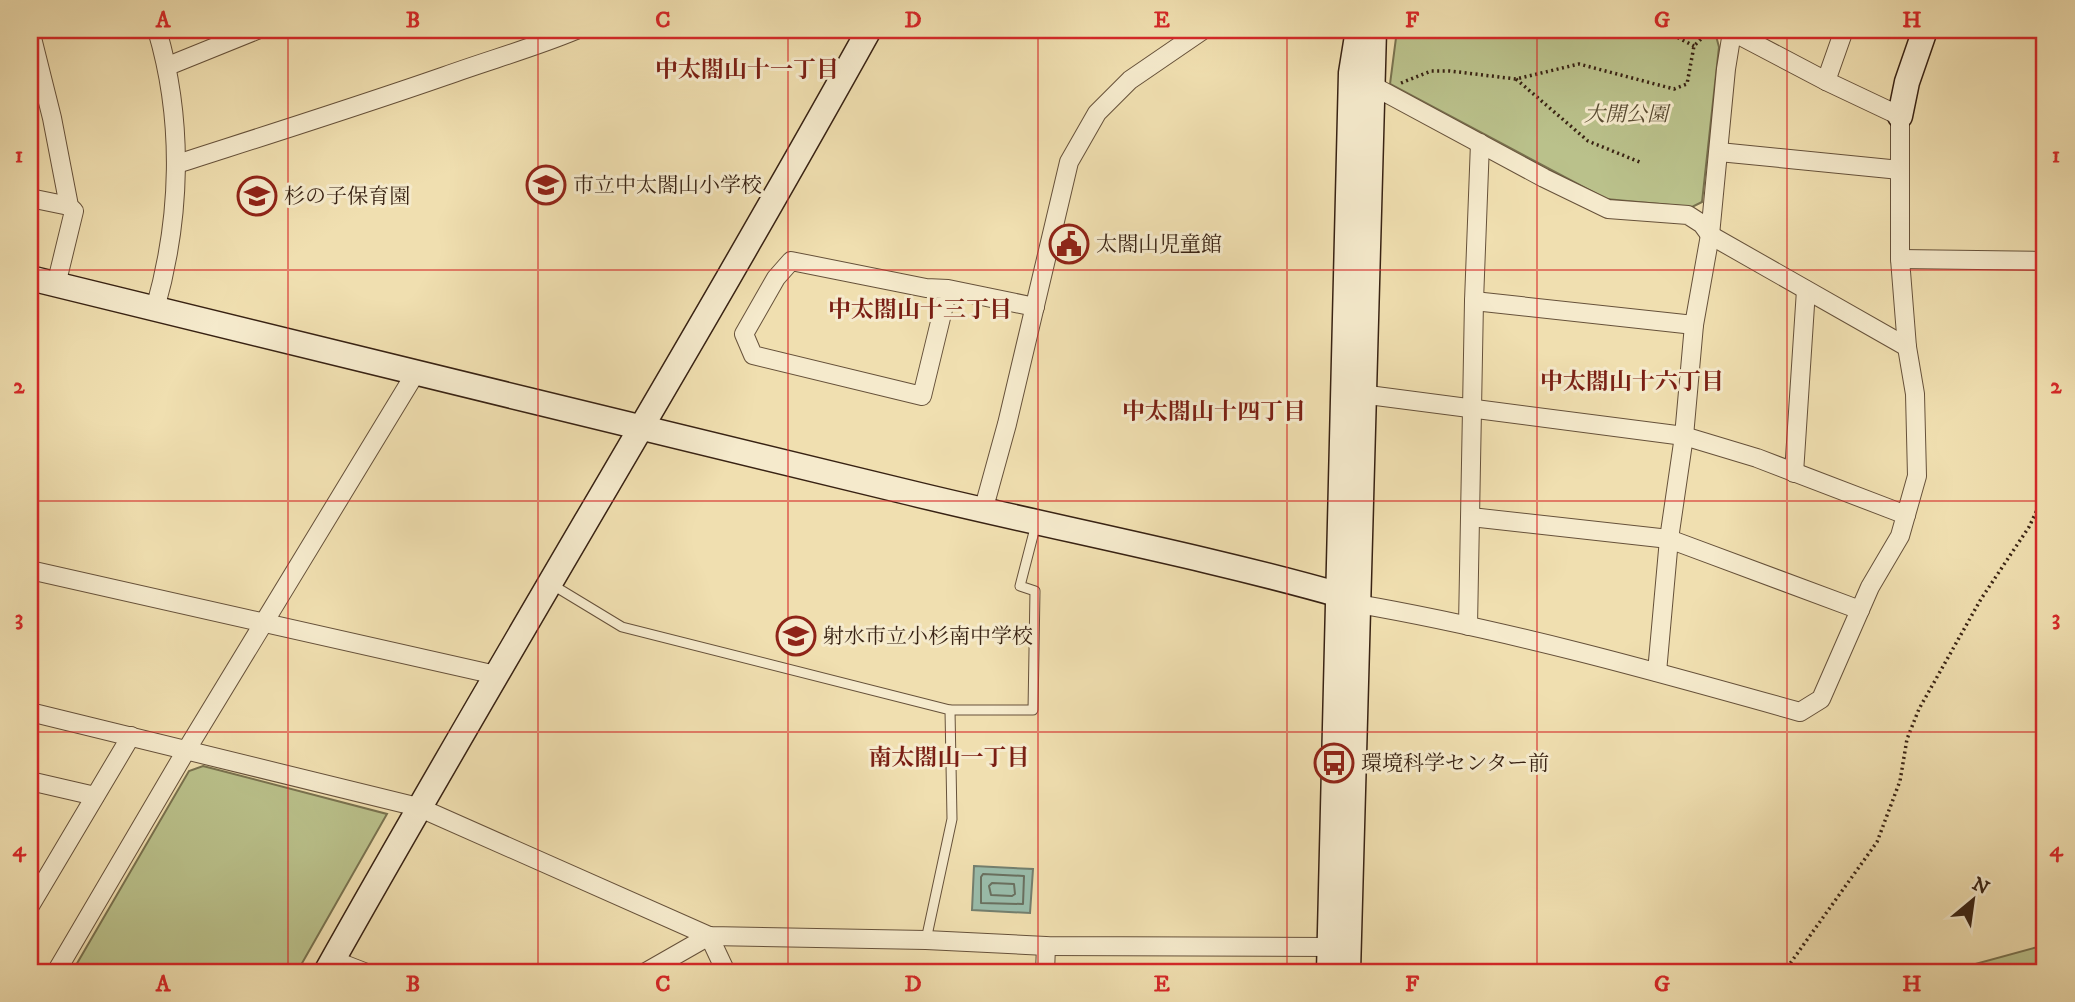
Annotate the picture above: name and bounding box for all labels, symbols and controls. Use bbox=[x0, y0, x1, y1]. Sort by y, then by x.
text: A bbox=[155, 6, 172, 35]
text: B bbox=[406, 6, 420, 35]
text: C bbox=[655, 6, 671, 35]
text: D bbox=[904, 6, 922, 35]
text: E bbox=[1154, 6, 1170, 35]
text: F bbox=[1405, 6, 1420, 35]
text: G bbox=[1654, 6, 1670, 35]
text: H bbox=[1902, 6, 1922, 35]
district label: 中太閤山十一丁目 bbox=[655, 56, 839, 85]
park label: 大開公園 bbox=[1584, 102, 1671, 128]
text: 1 bbox=[15, 141, 23, 170]
text: 1 bbox=[2052, 141, 2060, 170]
school or university icon: 市立中太閤山小学校 bbox=[525, 164, 567, 206]
place label: 市立中太閤山小学校 bbox=[573, 173, 762, 199]
school or university icon: 杉の子保育園 bbox=[236, 175, 278, 217]
place label: 杉の子保育園 bbox=[284, 184, 410, 210]
public building icon: 太閤山児童館 bbox=[1048, 223, 1090, 265]
place label: 太閤山児童館 bbox=[1096, 232, 1222, 258]
district label: 中太閤山十三丁目 bbox=[828, 296, 1012, 325]
district label: 中太閤山十六丁目 bbox=[1540, 368, 1724, 397]
text: 2 bbox=[13, 372, 25, 401]
text: 2 bbox=[2050, 372, 2062, 401]
district label: 中太閤山十四丁目 bbox=[1122, 398, 1306, 427]
text: 3 bbox=[15, 604, 23, 633]
text: 3 bbox=[2052, 604, 2060, 633]
school or university icon: 射水市立小杉南中学校 bbox=[775, 615, 817, 657]
place label: 射水市立小杉南中学校 bbox=[823, 624, 1033, 650]
bus stop icon: 環境科学センター前 bbox=[1313, 742, 1355, 784]
district label: 南太閤山一丁目 bbox=[869, 744, 1030, 773]
place label: 環境科学センター前 bbox=[1361, 751, 1549, 777]
text: 4 bbox=[12, 835, 27, 864]
text: 4 bbox=[2049, 835, 2064, 864]
north arrow bbox=[1938, 866, 2008, 936]
text: N bbox=[1968, 873, 1993, 900]
text: A bbox=[155, 970, 172, 999]
text: B bbox=[406, 970, 420, 999]
text: C bbox=[655, 970, 671, 999]
text: D bbox=[904, 970, 922, 999]
text: E bbox=[1154, 970, 1170, 999]
text: F bbox=[1405, 970, 1420, 999]
text: G bbox=[1654, 970, 1670, 999]
text: H bbox=[1902, 970, 1922, 999]

